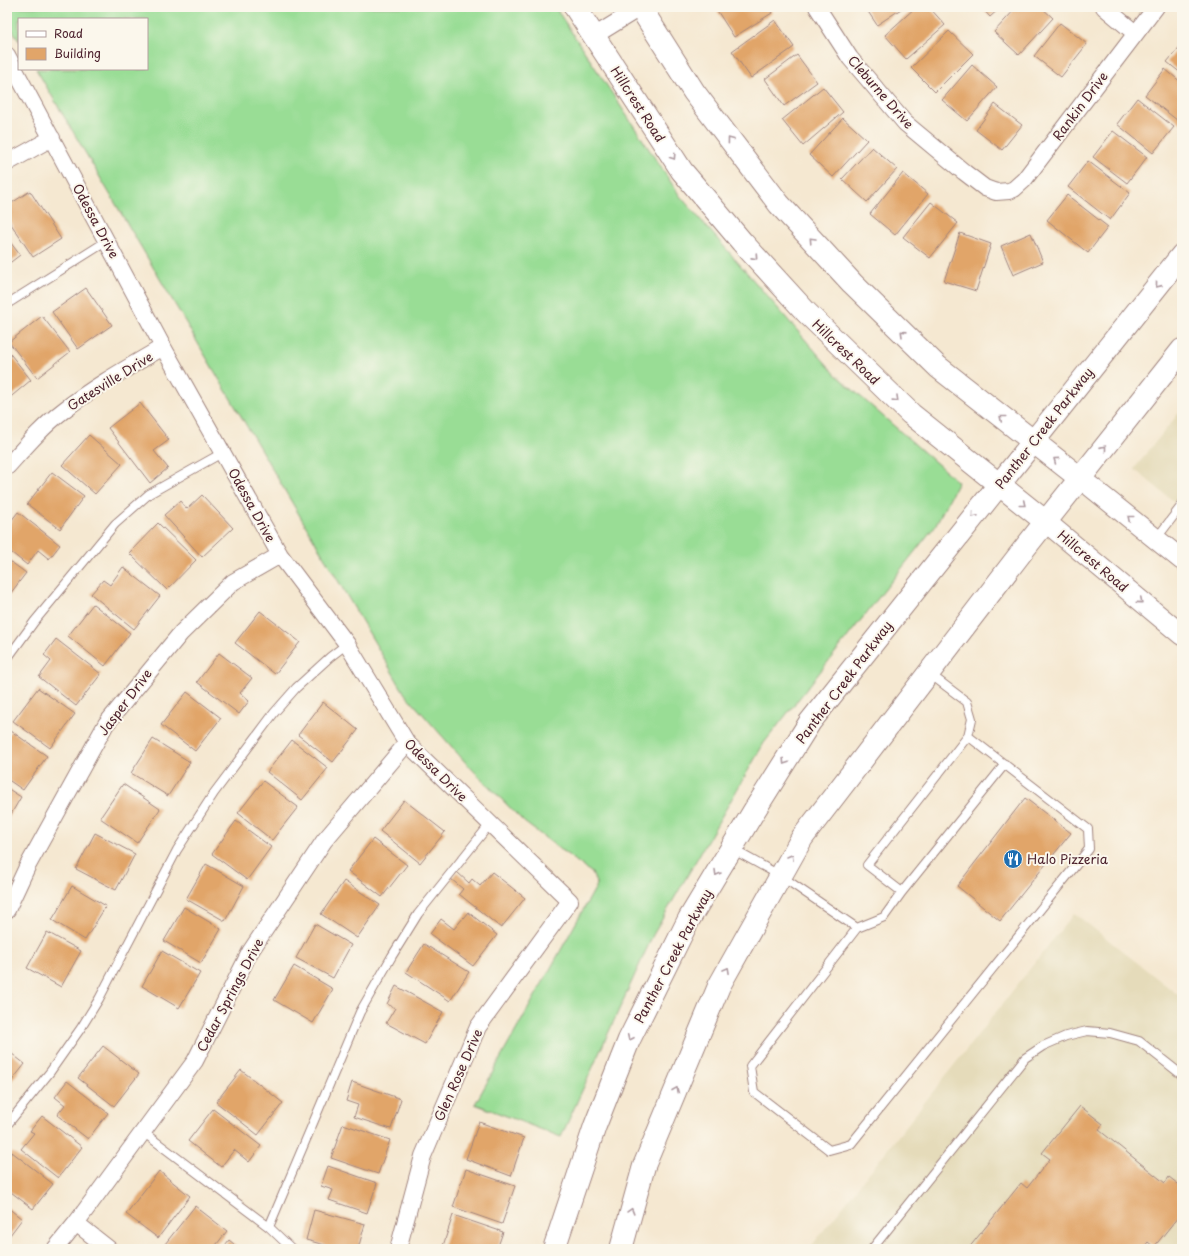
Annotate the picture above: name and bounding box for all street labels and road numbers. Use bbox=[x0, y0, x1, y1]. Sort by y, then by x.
street label: Cleburne Drive bbox=[844, 51, 919, 133]
street label: Hillcrest Road bbox=[607, 62, 670, 145]
street label: Rankin Drive bbox=[1047, 67, 1112, 144]
street label: Odessa Drive bbox=[69, 180, 124, 262]
street label: Hillcrest Road bbox=[808, 315, 884, 389]
street label: Gatesville Drive bbox=[63, 347, 156, 415]
street label: Panther Creek Parkway bbox=[990, 363, 1097, 492]
street label: Odessa Drive bbox=[224, 464, 281, 545]
street label: Hillcrest Road bbox=[1054, 525, 1133, 596]
street label: Panther Creek Parkway bbox=[791, 616, 896, 747]
street label: Jasper Drive bbox=[93, 665, 156, 739]
street label: Odessa Drive bbox=[401, 734, 472, 805]
street label: Panther Creek Parkway bbox=[629, 885, 716, 1026]
street label: Cedar Springs Drive bbox=[192, 935, 268, 1055]
street label: Glen Rose Drive bbox=[429, 1026, 486, 1124]

